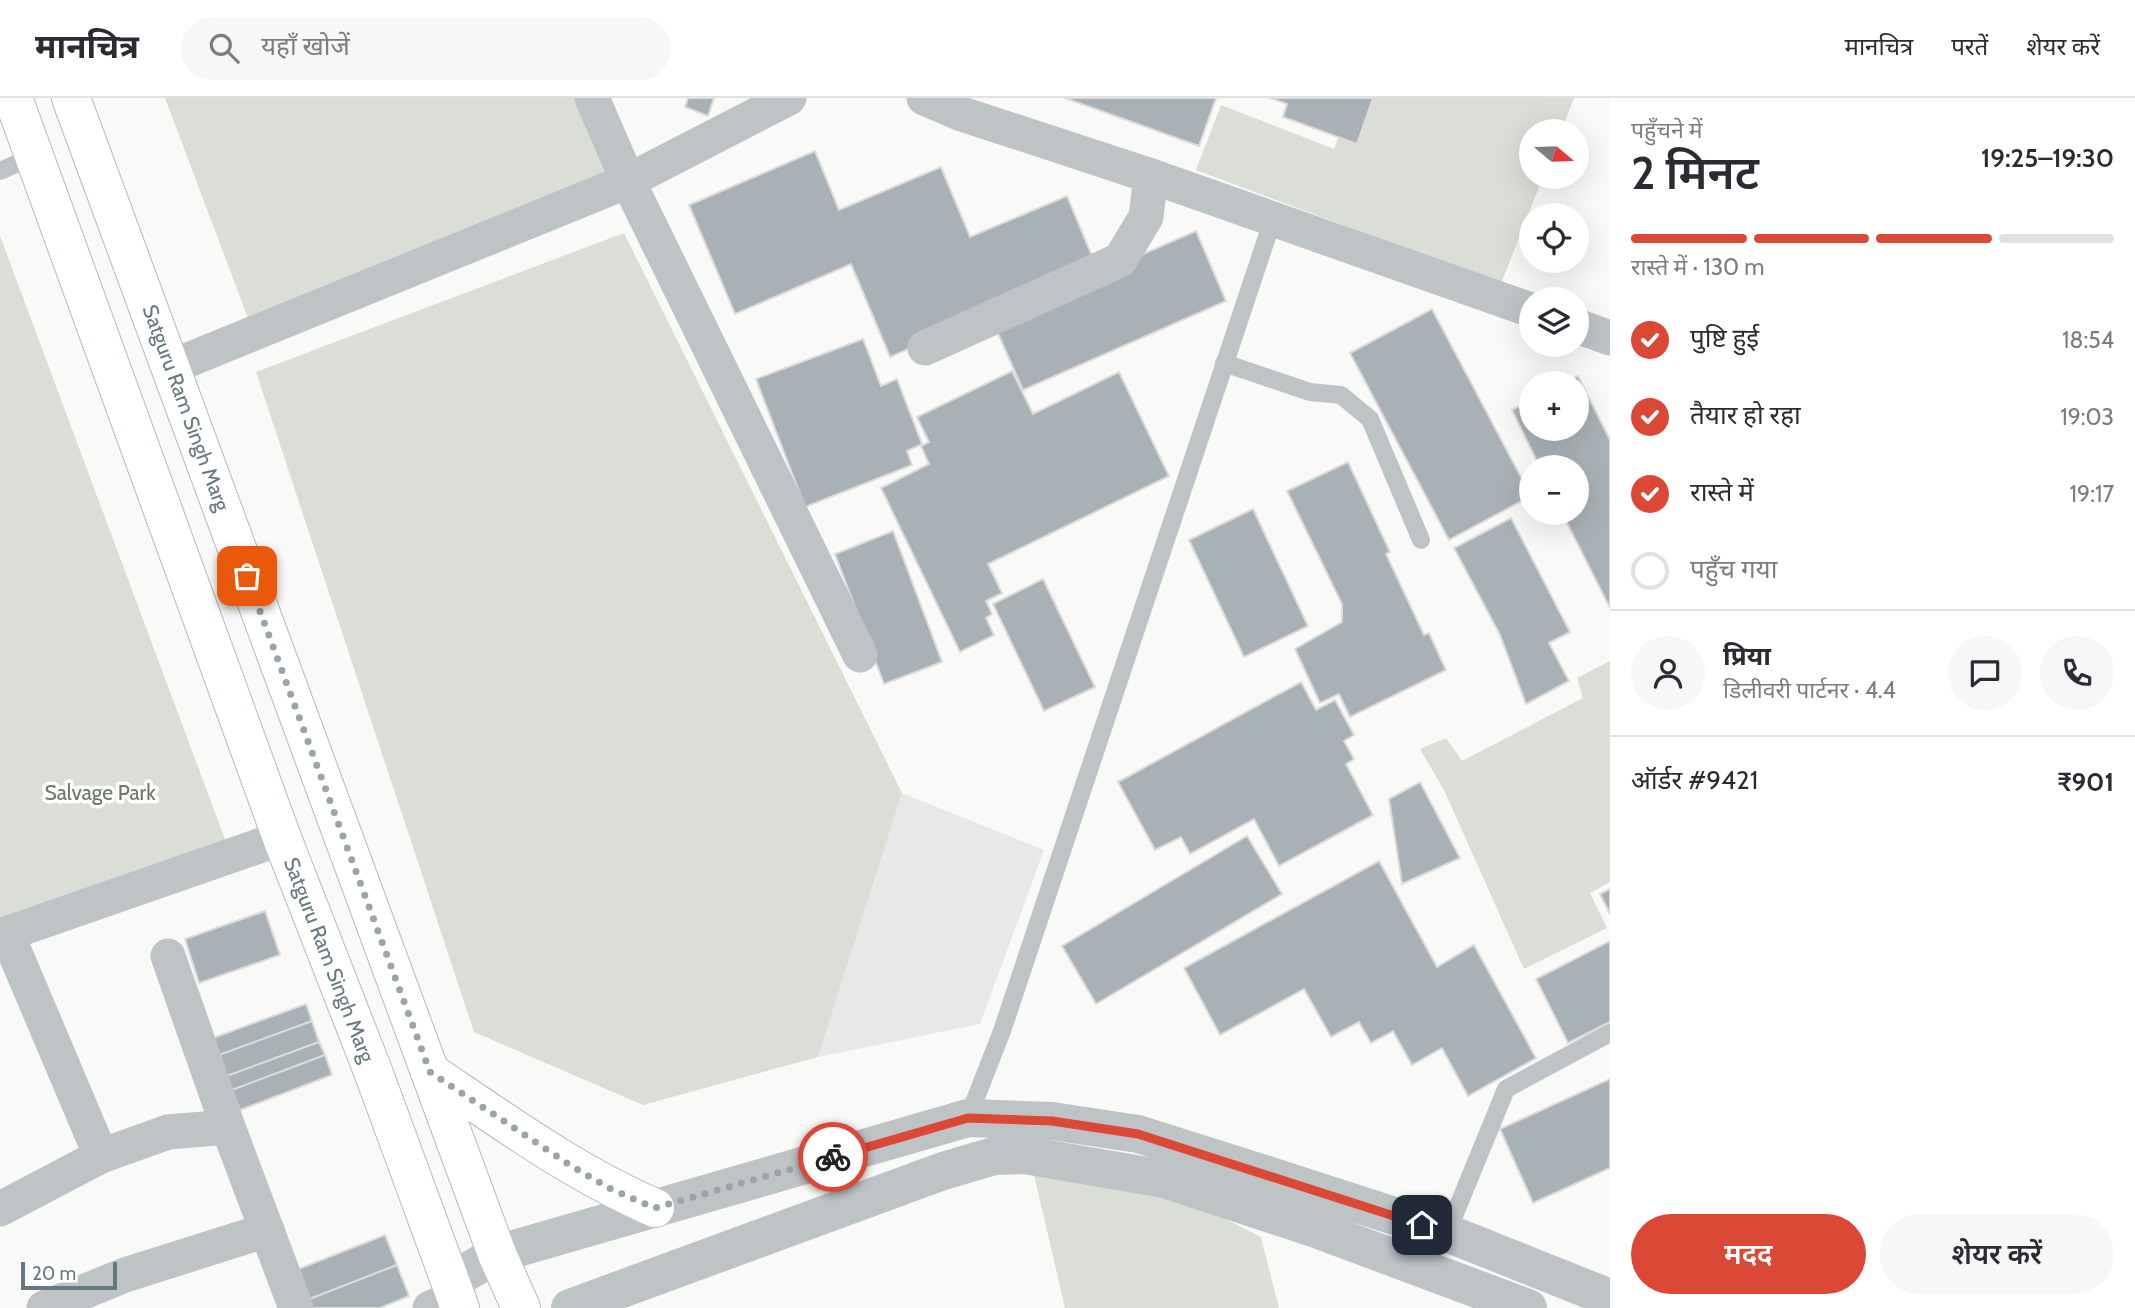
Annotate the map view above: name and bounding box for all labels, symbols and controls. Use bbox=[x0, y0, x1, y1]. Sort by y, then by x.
search box bbox=[181, 17, 671, 80]
text: मानचित्र bbox=[35, 26, 139, 66]
icon: search bbox=[205, 29, 243, 67]
text: यहाँ खोजें bbox=[261, 30, 350, 62]
text: मानचित्र bbox=[1845, 32, 1913, 61]
text: परतें bbox=[1951, 32, 1988, 61]
text: शेयर करें bbox=[2026, 32, 2100, 61]
text: पहुँचने में bbox=[1631, 116, 1703, 144]
north arrow bbox=[1519, 119, 1589, 189]
map controls bbox=[1519, 119, 1589, 525]
text: 19:25–19:30 bbox=[1981, 142, 2114, 174]
text: 2 मिनट bbox=[1631, 145, 1759, 201]
button: locate bbox=[1519, 203, 1589, 273]
text: रास्ते में · 130 m bbox=[1631, 253, 1765, 281]
button: layers bbox=[1519, 287, 1589, 357]
street label: Satguru Ram Singh Marg bbox=[137, 301, 236, 515]
icon: check bbox=[1631, 321, 1669, 359]
text: पुष्टि हुई bbox=[1690, 322, 1759, 354]
text: 18:54 bbox=[2062, 326, 2114, 354]
button: + bbox=[1519, 371, 1589, 441]
icon: check bbox=[1631, 398, 1669, 436]
text: तैयार हो रहा bbox=[1690, 399, 1801, 431]
text: 19:03 bbox=[2060, 403, 2114, 431]
button: − bbox=[1519, 455, 1589, 525]
icon: check bbox=[1631, 475, 1669, 513]
text: रास्ते में bbox=[1690, 476, 1754, 508]
text: 19:17 bbox=[2070, 480, 2114, 508]
pin bbox=[217, 546, 277, 606]
text: पहुँच गया bbox=[1690, 553, 1777, 585]
icon: bag bbox=[228, 557, 266, 595]
button: person bbox=[1631, 636, 1705, 710]
button: chat bbox=[1948, 636, 2022, 710]
button: phone bbox=[2040, 636, 2114, 710]
text: प्रिया bbox=[1723, 640, 1771, 672]
text: डिलीवरी पार्टनर · 4.4 bbox=[1723, 676, 1896, 704]
text: ऑर्डर #9421 bbox=[1631, 764, 1758, 796]
text: ₹901 bbox=[2057, 766, 2114, 798]
park label: Salvage Park bbox=[44, 780, 156, 805]
street label: Satguru Ram Singh Marg bbox=[279, 854, 380, 1066]
courier bbox=[798, 1122, 868, 1192]
icon: bike bbox=[814, 1138, 852, 1176]
pin bbox=[1392, 1195, 1452, 1255]
icon: home bbox=[1403, 1206, 1441, 1244]
button: मदद bbox=[1631, 1214, 1866, 1294]
button: शेयर करें bbox=[1880, 1214, 2114, 1294]
scale bar bbox=[21, 1259, 117, 1291]
text: 20 m bbox=[32, 1262, 76, 1285]

